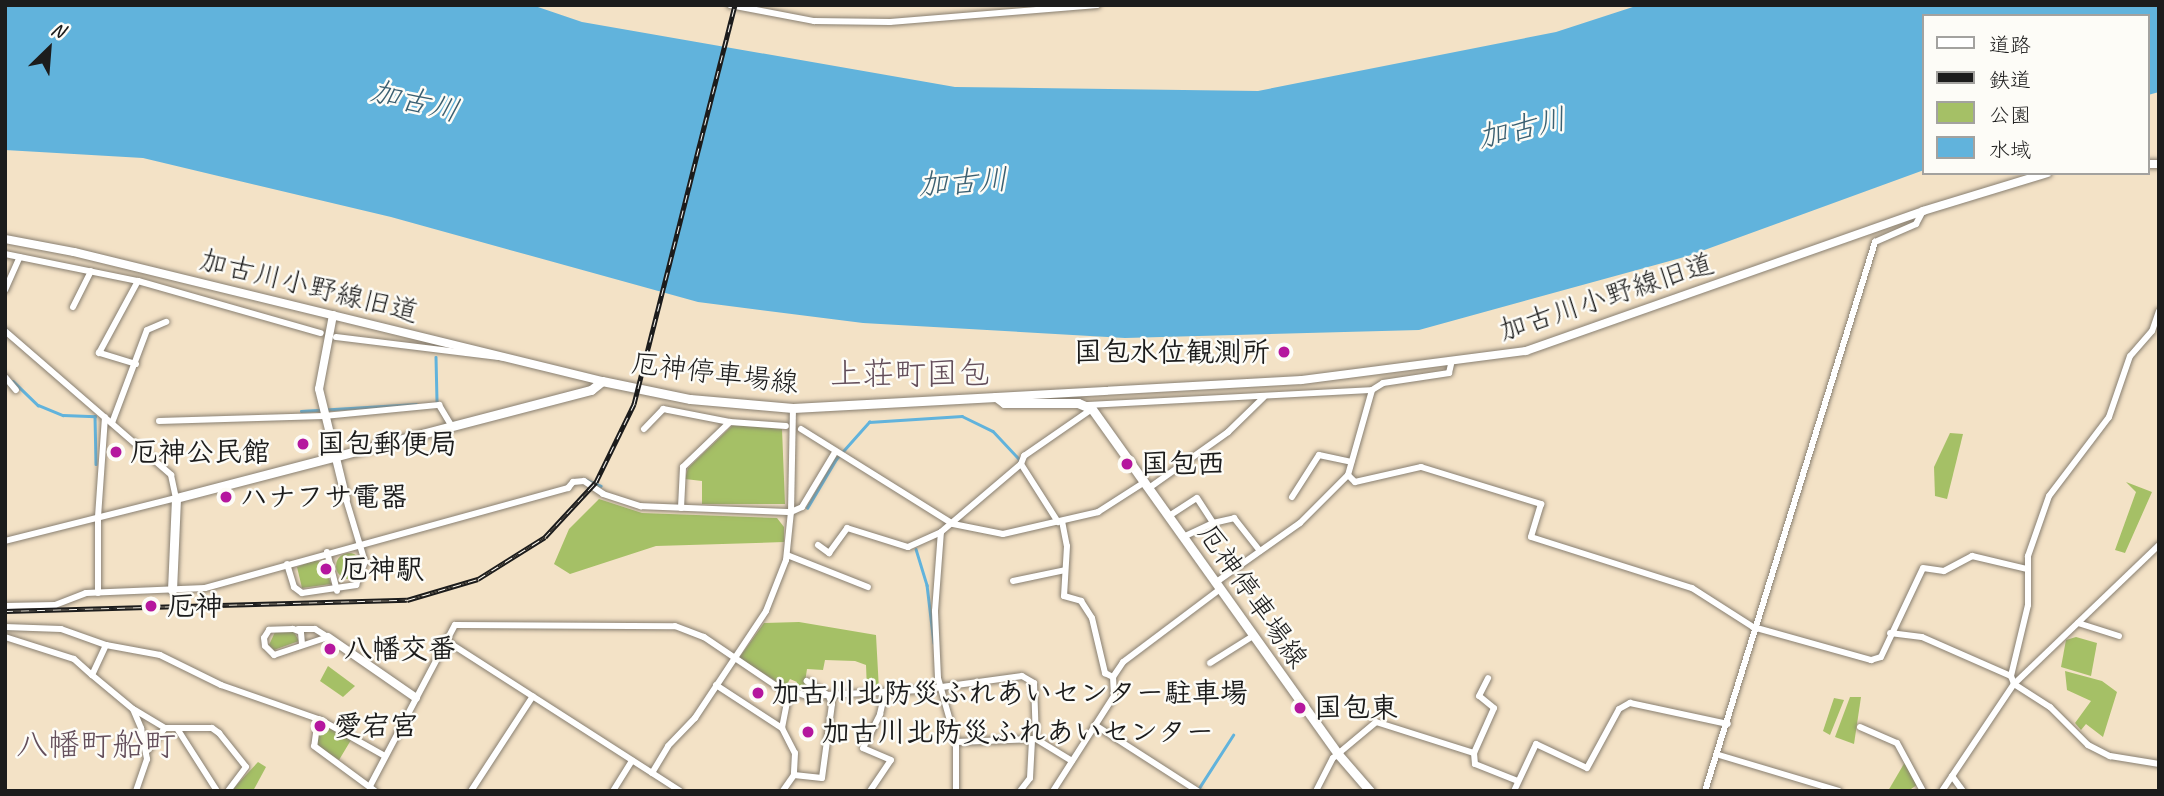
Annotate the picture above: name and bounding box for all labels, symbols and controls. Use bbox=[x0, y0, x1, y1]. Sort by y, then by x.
north arrow bbox=[14, 14, 84, 84]
legend bbox=[1923, 14, 2150, 175]
text: N bbox=[47, 17, 68, 43]
text: 道路 bbox=[1989, 32, 2031, 58]
text: 鉄道 bbox=[1989, 67, 2031, 93]
water label: 加古川 bbox=[367, 73, 463, 129]
water label: 加古川 bbox=[1474, 100, 1570, 156]
text: 公園 bbox=[1989, 102, 2031, 128]
text: 水域 bbox=[1989, 137, 2031, 163]
water label: 加古川 bbox=[917, 161, 1009, 203]
street label: 加古川小野線旧道 bbox=[196, 243, 422, 329]
street label: 加古川小野線旧道 bbox=[1494, 246, 1718, 348]
place label: 国包水位観測所 bbox=[1074, 335, 1270, 369]
marker: 国包水位観測所 bbox=[1276, 344, 1292, 360]
street label: 厄神停車場線 bbox=[630, 346, 800, 400]
district label: 上荘町国包 bbox=[830, 355, 990, 393]
place label: 国包郵便局 bbox=[317, 427, 457, 461]
place label: 厄神公民館 bbox=[130, 435, 270, 469]
marker: 国包郵便局 bbox=[295, 436, 311, 452]
marker: 厄神公民館 bbox=[108, 444, 124, 460]
place label: 国包西 bbox=[1141, 447, 1225, 481]
marker: 国包西 bbox=[1119, 456, 1135, 472]
place label: ハナフサ電器 bbox=[240, 480, 408, 514]
marker: ハナフサ電器 bbox=[218, 489, 234, 505]
street label: 厄神停車場線 bbox=[1191, 518, 1315, 674]
place label: 厄神駅 bbox=[340, 552, 424, 586]
marker: 厄神駅 bbox=[318, 561, 334, 577]
place label: 厄神 bbox=[167, 589, 223, 623]
marker: 厄神 bbox=[141, 596, 161, 616]
place label: 八幡交番 bbox=[344, 632, 456, 666]
marker: 八幡交番 bbox=[322, 641, 338, 657]
place label: 加古川北防災ふれあいセンター駐車場 bbox=[772, 676, 1248, 710]
marker: 加古川北防災ふれあいセンター駐車場 bbox=[750, 685, 766, 701]
place label: 国包東 bbox=[1314, 691, 1398, 725]
marker: 国包東 bbox=[1292, 700, 1308, 716]
place label: 愛宕宮 bbox=[334, 709, 418, 743]
place label: 加古川北防災ふれあいセンター bbox=[822, 715, 1214, 749]
marker: 愛宕宮 bbox=[312, 718, 328, 734]
marker: 加古川北防災ふれあいセンター bbox=[800, 724, 816, 740]
district label: 八幡町船町 bbox=[16, 726, 176, 764]

